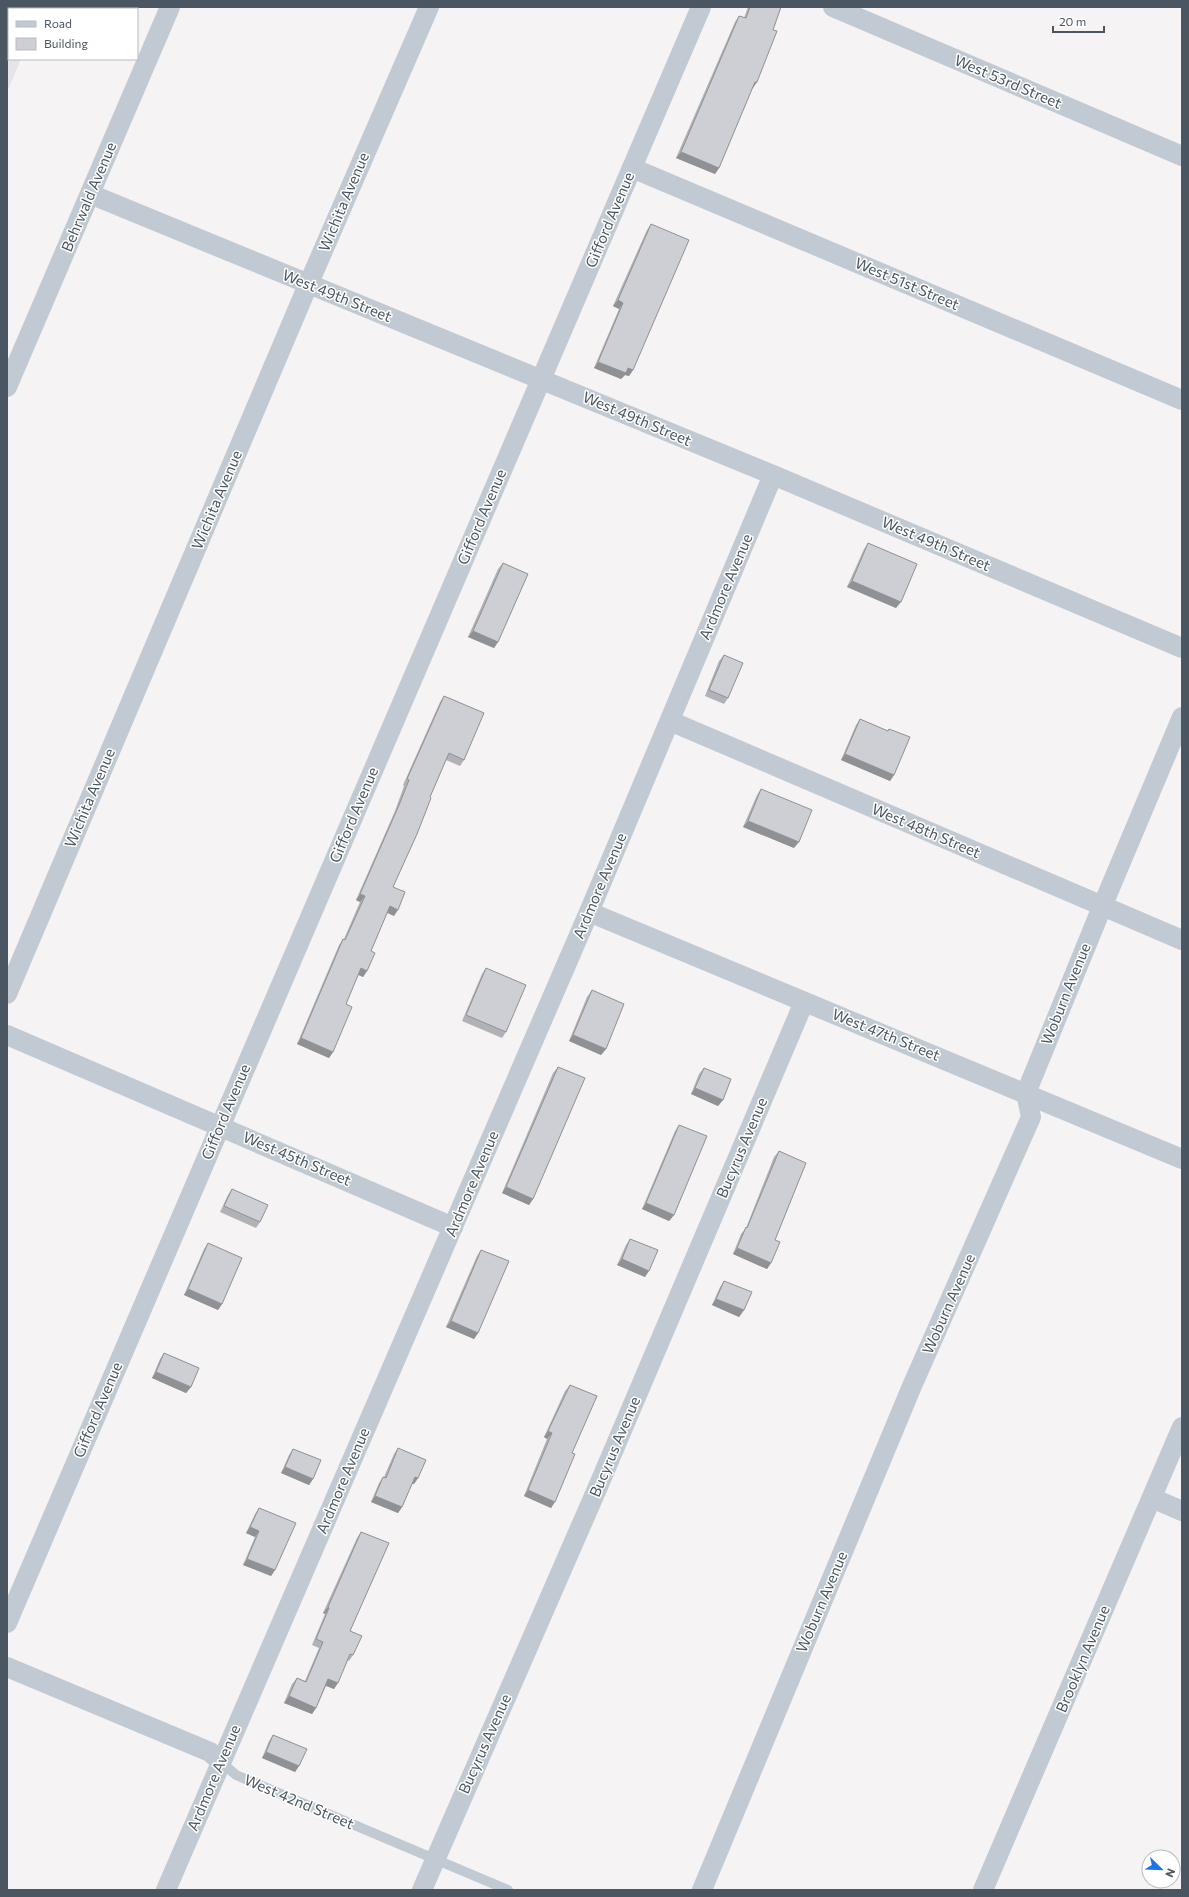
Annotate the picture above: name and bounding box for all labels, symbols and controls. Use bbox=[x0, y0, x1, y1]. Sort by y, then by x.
legend bbox=[8, 8, 138, 60]
scale bar bbox=[1053, 8, 1104, 34]
text: 20 m bbox=[1059, 14, 1086, 28]
text: Road bbox=[44, 16, 72, 30]
text: Building bbox=[44, 36, 88, 50]
street label: West 53rd Street bbox=[952, 50, 1065, 112]
street label: Behrwald Avenue bbox=[57, 139, 119, 254]
street label: Wichita Avenue bbox=[314, 149, 372, 254]
street label: Gifford Avenue bbox=[581, 169, 637, 270]
street label: West 51st Street bbox=[853, 253, 962, 313]
street label: West 49th Street bbox=[280, 265, 395, 325]
street label: West 49th Street bbox=[580, 387, 694, 449]
street label: Wichita Avenue bbox=[187, 447, 245, 552]
street label: Gifford Avenue bbox=[453, 466, 509, 567]
street label: West 49th Street bbox=[879, 512, 993, 574]
street label: Ardmore Avenue bbox=[695, 531, 756, 642]
street label: Wichita Avenue bbox=[60, 745, 118, 850]
street label: Gifford Avenue bbox=[325, 764, 381, 865]
street label: West 48th Street bbox=[869, 799, 983, 861]
street label: Ardmore Avenue bbox=[569, 830, 630, 941]
street label: Woburn Avenue bbox=[1037, 940, 1094, 1047]
street label: West 47th Street bbox=[830, 1004, 943, 1064]
street label: Gifford Avenue bbox=[197, 1061, 253, 1162]
street label: Bucyrus Avenue bbox=[712, 1095, 770, 1201]
street label: West 45th Street bbox=[241, 1127, 354, 1189]
street label: Ardmore Avenue bbox=[441, 1128, 502, 1239]
street label: Woburn Avenue bbox=[918, 1251, 978, 1357]
street label: Gifford Avenue bbox=[69, 1359, 125, 1460]
street label: Bucyrus Avenue bbox=[585, 1394, 643, 1500]
street label: Ardmore Avenue bbox=[312, 1425, 373, 1536]
street label: Woburn Avenue bbox=[792, 1548, 850, 1655]
street label: Brooklyn Avenue bbox=[1051, 1602, 1113, 1715]
street label: Bucyrus Avenue bbox=[454, 1691, 514, 1796]
street label: Ardmore Avenue bbox=[183, 1722, 244, 1833]
street label: West 42nd Street bbox=[242, 1770, 357, 1832]
north arrow bbox=[1141, 1849, 1181, 1889]
text: N bbox=[1163, 1867, 1178, 1879]

